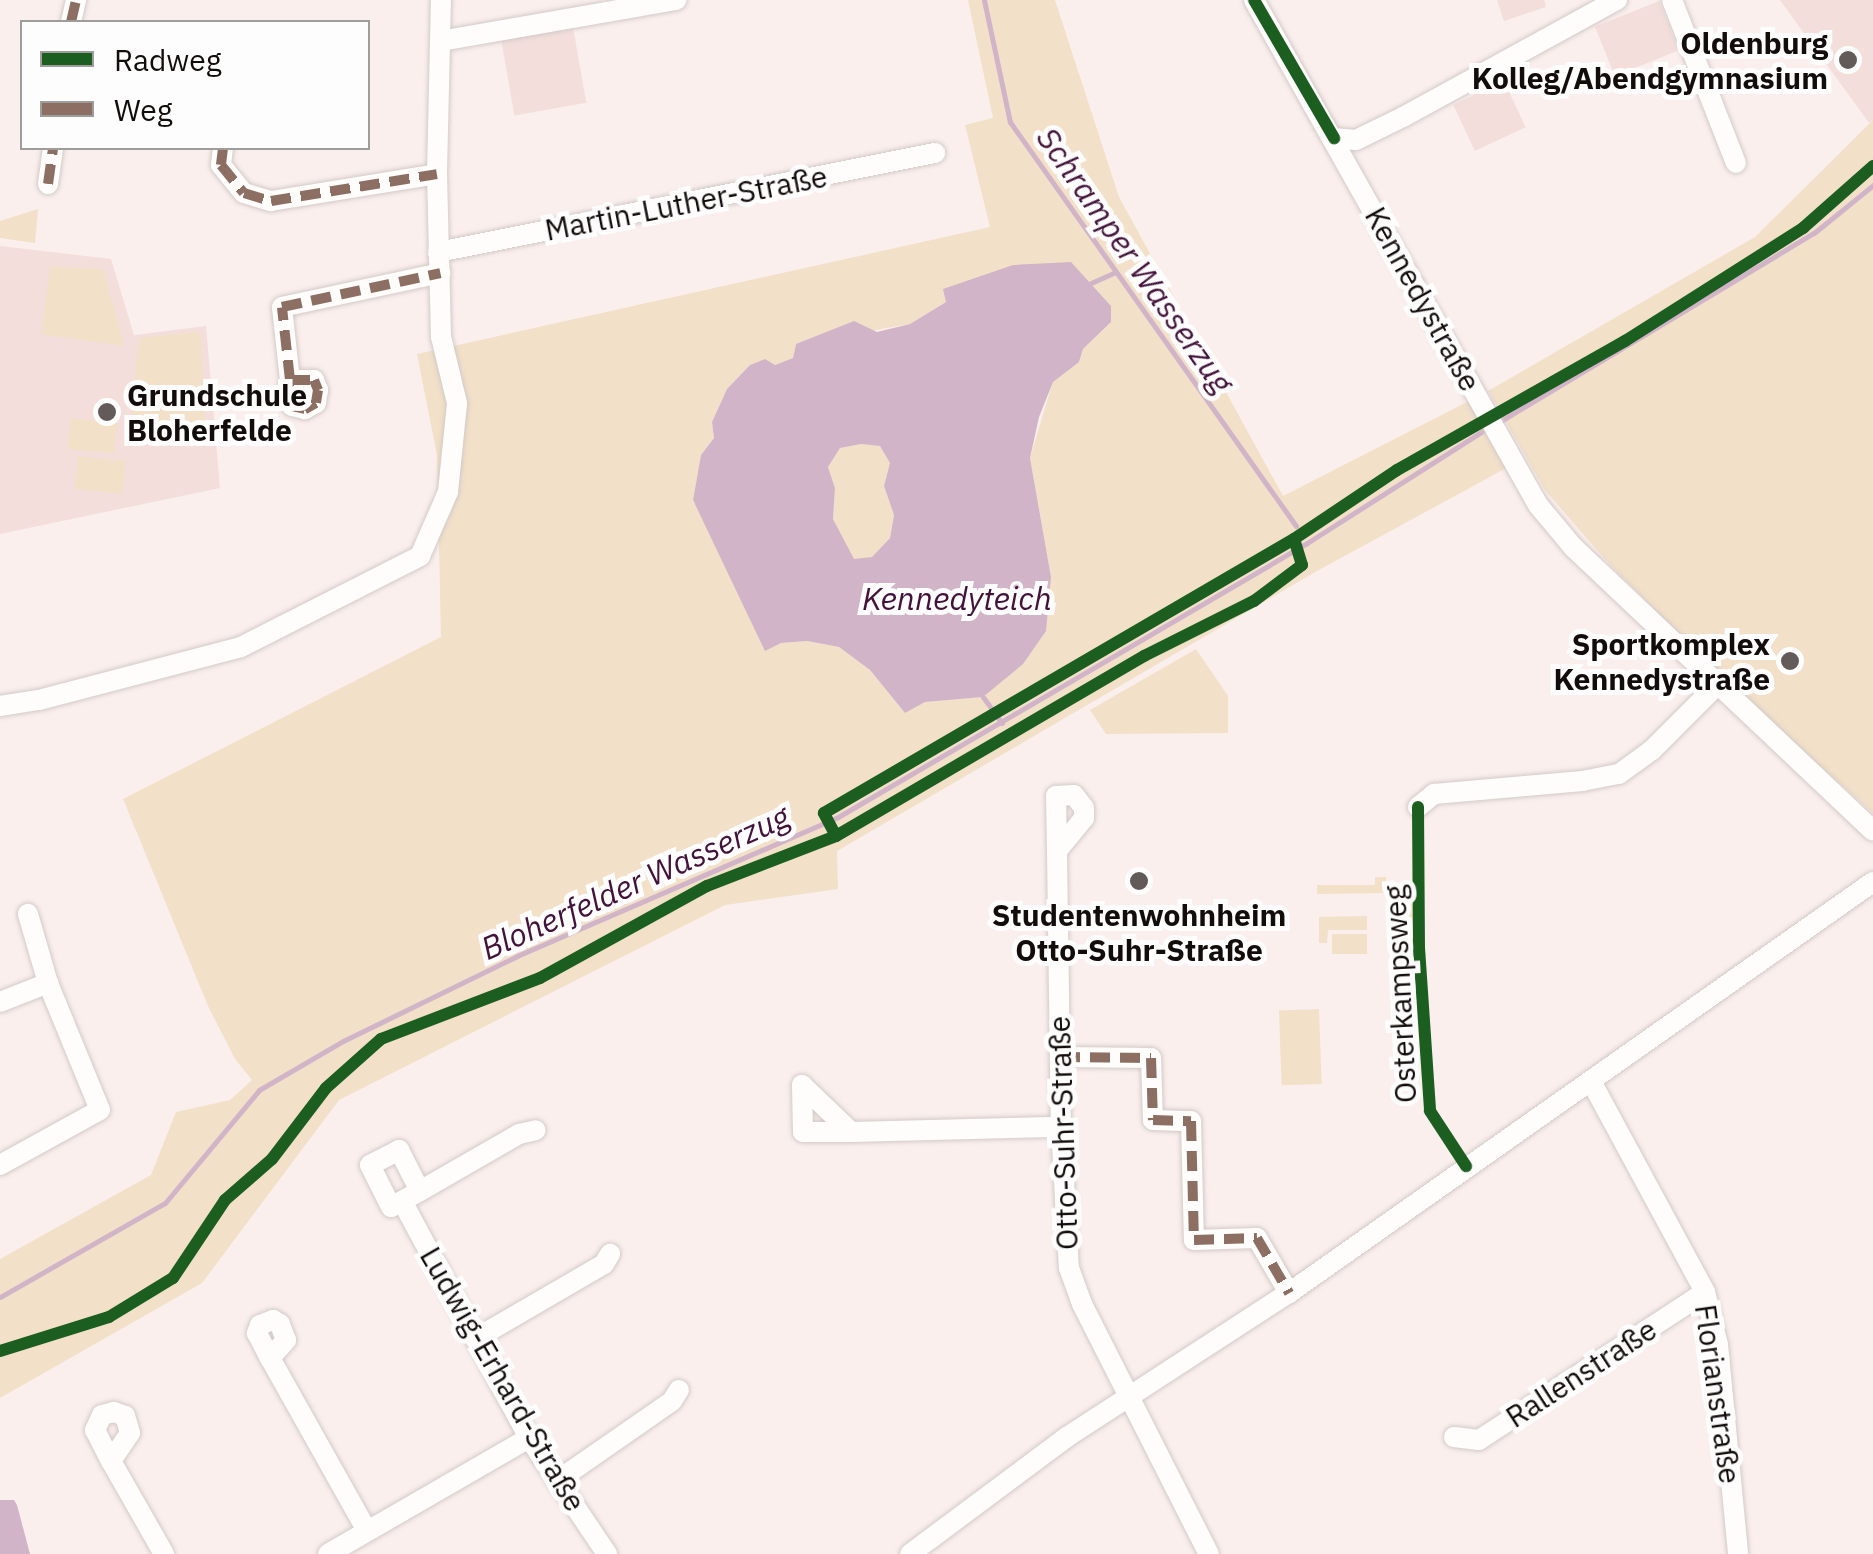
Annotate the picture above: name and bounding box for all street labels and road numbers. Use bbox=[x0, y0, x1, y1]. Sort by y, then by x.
street label: Martin-Luther-Straße bbox=[542, 158, 830, 248]
street label: Kennedystraße bbox=[1358, 201, 1488, 397]
street label: Osterkampsweg bbox=[1376, 884, 1424, 1104]
street label: Otto-Suhr-Straße bbox=[1041, 1015, 1085, 1251]
street label: Ludwig-Erhard-Straße bbox=[413, 1240, 593, 1518]
street label: Florianstraße bbox=[1688, 1302, 1748, 1486]
street label: Rallenstraße bbox=[1499, 1311, 1663, 1435]

